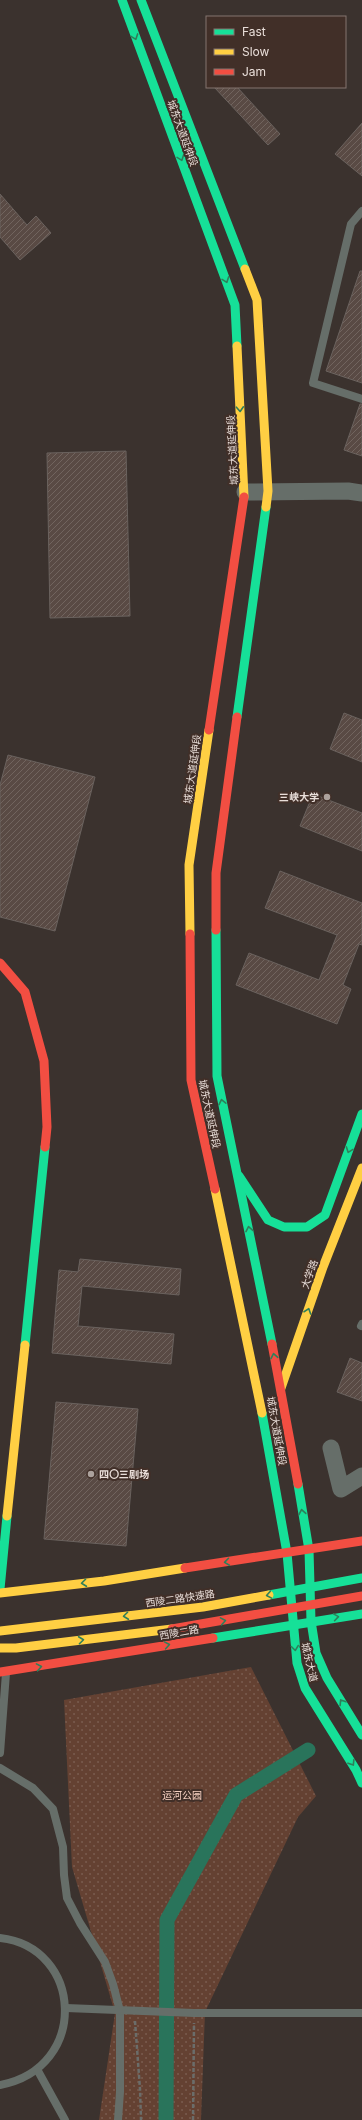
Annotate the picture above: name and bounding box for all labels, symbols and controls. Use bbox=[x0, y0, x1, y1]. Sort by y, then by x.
legend bbox=[206, 16, 346, 88]
text: Fast bbox=[242, 24, 266, 39]
one-way arrow bbox=[131, 33, 139, 40]
text: Slow bbox=[242, 44, 270, 59]
text: Jam bbox=[242, 64, 266, 79]
street label: 城东大道延伸段 bbox=[165, 98, 201, 168]
one-way arrow bbox=[176, 155, 184, 162]
one-way arrow bbox=[221, 277, 229, 284]
one-way arrow bbox=[236, 406, 245, 412]
street label: 城东大道延伸段 bbox=[224, 415, 240, 485]
street label: 城东大道延伸段 bbox=[181, 734, 203, 804]
place label: 三峡大学 bbox=[279, 791, 319, 803]
marker: 三峡大学 bbox=[322, 792, 332, 802]
street label: 城东大道延伸段 bbox=[197, 1079, 223, 1149]
one-way arrow bbox=[219, 1099, 227, 1105]
one-way arrow bbox=[345, 1147, 353, 1154]
one-way arrow bbox=[245, 1226, 253, 1232]
street label: 大学路 bbox=[298, 1258, 320, 1290]
one-way arrow bbox=[303, 1308, 311, 1315]
one-way arrow bbox=[271, 1353, 279, 1360]
street label: 城东大道延伸段 bbox=[265, 1395, 289, 1467]
place label: 四〇三剧场 bbox=[99, 1468, 149, 1480]
marker: 四〇三剧场 bbox=[86, 1469, 96, 1479]
one-way arrow bbox=[299, 1509, 307, 1515]
one-way arrow bbox=[224, 1557, 230, 1566]
one-way arrow bbox=[81, 1578, 87, 1587]
street label: 西陵二路快速路 bbox=[145, 1587, 215, 1609]
one-way arrow bbox=[265, 1590, 272, 1599]
one-way arrow bbox=[123, 1612, 129, 1621]
one-way arrow bbox=[333, 1613, 340, 1622]
one-way arrow bbox=[220, 1617, 226, 1626]
street label: 西陵二路 bbox=[158, 1623, 200, 1641]
one-way arrow bbox=[78, 1636, 84, 1645]
one-way arrow bbox=[164, 1641, 170, 1650]
street label: 城东大道 bbox=[300, 1641, 320, 1683]
one-way arrow bbox=[290, 1645, 299, 1651]
one-way arrow bbox=[35, 1663, 42, 1672]
one-way arrow bbox=[339, 1699, 346, 1706]
one-way arrow bbox=[347, 1759, 355, 1766]
park label: 运河公园 bbox=[162, 1789, 202, 1801]

